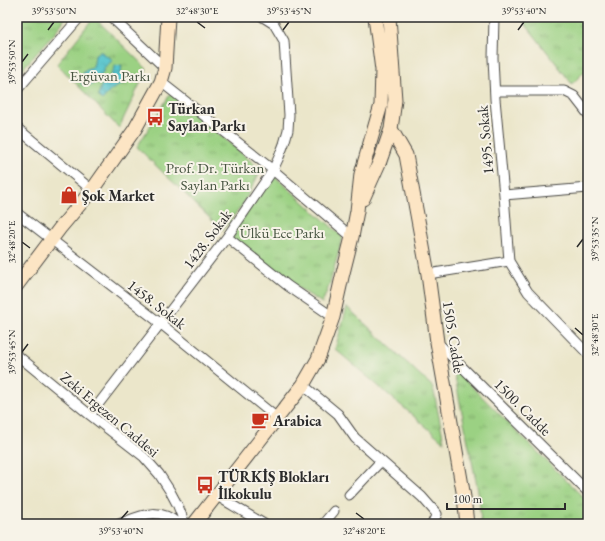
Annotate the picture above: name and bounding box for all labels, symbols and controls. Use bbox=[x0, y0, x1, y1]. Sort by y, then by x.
text: 39°53'50"N bbox=[32, 4, 77, 17]
text: 32°48'30"E bbox=[176, 4, 219, 17]
text: 39°53'45"N bbox=[267, 4, 312, 17]
text: 39°53'40"N bbox=[502, 4, 547, 17]
text: 39°53'50"N bbox=[5, 39, 18, 84]
park label: Ergüvan Parkı bbox=[70, 66, 151, 85]
place label: Türkan Saylan Parkı bbox=[168, 99, 246, 135]
street label: 1495. Sokak bbox=[472, 104, 497, 175]
bus stop icon: Türkan Saylan Parkı bbox=[145, 107, 165, 127]
park label: Prof. Dr. Türkan Saylan Parkı bbox=[166, 158, 264, 194]
shop icon: Şok Market bbox=[59, 185, 79, 205]
place label: Şok Market bbox=[82, 186, 155, 205]
street label: 1428. Sokak bbox=[179, 205, 236, 272]
text: 39°53'35"N bbox=[588, 216, 601, 261]
text: 32°48'20"E bbox=[5, 220, 18, 263]
park label: Ülkü Ece Parkı bbox=[240, 223, 325, 242]
street label: 1458. Sokak bbox=[124, 275, 191, 333]
street label: 1505. Cadde bbox=[439, 300, 469, 375]
text: 32°48'30"E bbox=[588, 313, 601, 356]
text: 39°53'45"N bbox=[5, 329, 18, 374]
street label: Zeki Ergezen Caddesi bbox=[57, 367, 163, 461]
street label: 1500. Cadde bbox=[491, 375, 556, 440]
cafe icon: Arabica bbox=[250, 410, 270, 430]
place label: Arabica bbox=[272, 411, 322, 430]
place label: TÜRKİŞ Blokları İlkokulu bbox=[218, 467, 330, 503]
bus stop icon: TÜRKİŞ Blokları İlkokulu bbox=[195, 475, 215, 495]
scale bar bbox=[447, 485, 565, 511]
text: 100 m bbox=[453, 491, 483, 507]
text: 39°53'40"N bbox=[99, 524, 144, 537]
text: 32°48'20"E bbox=[343, 524, 386, 537]

